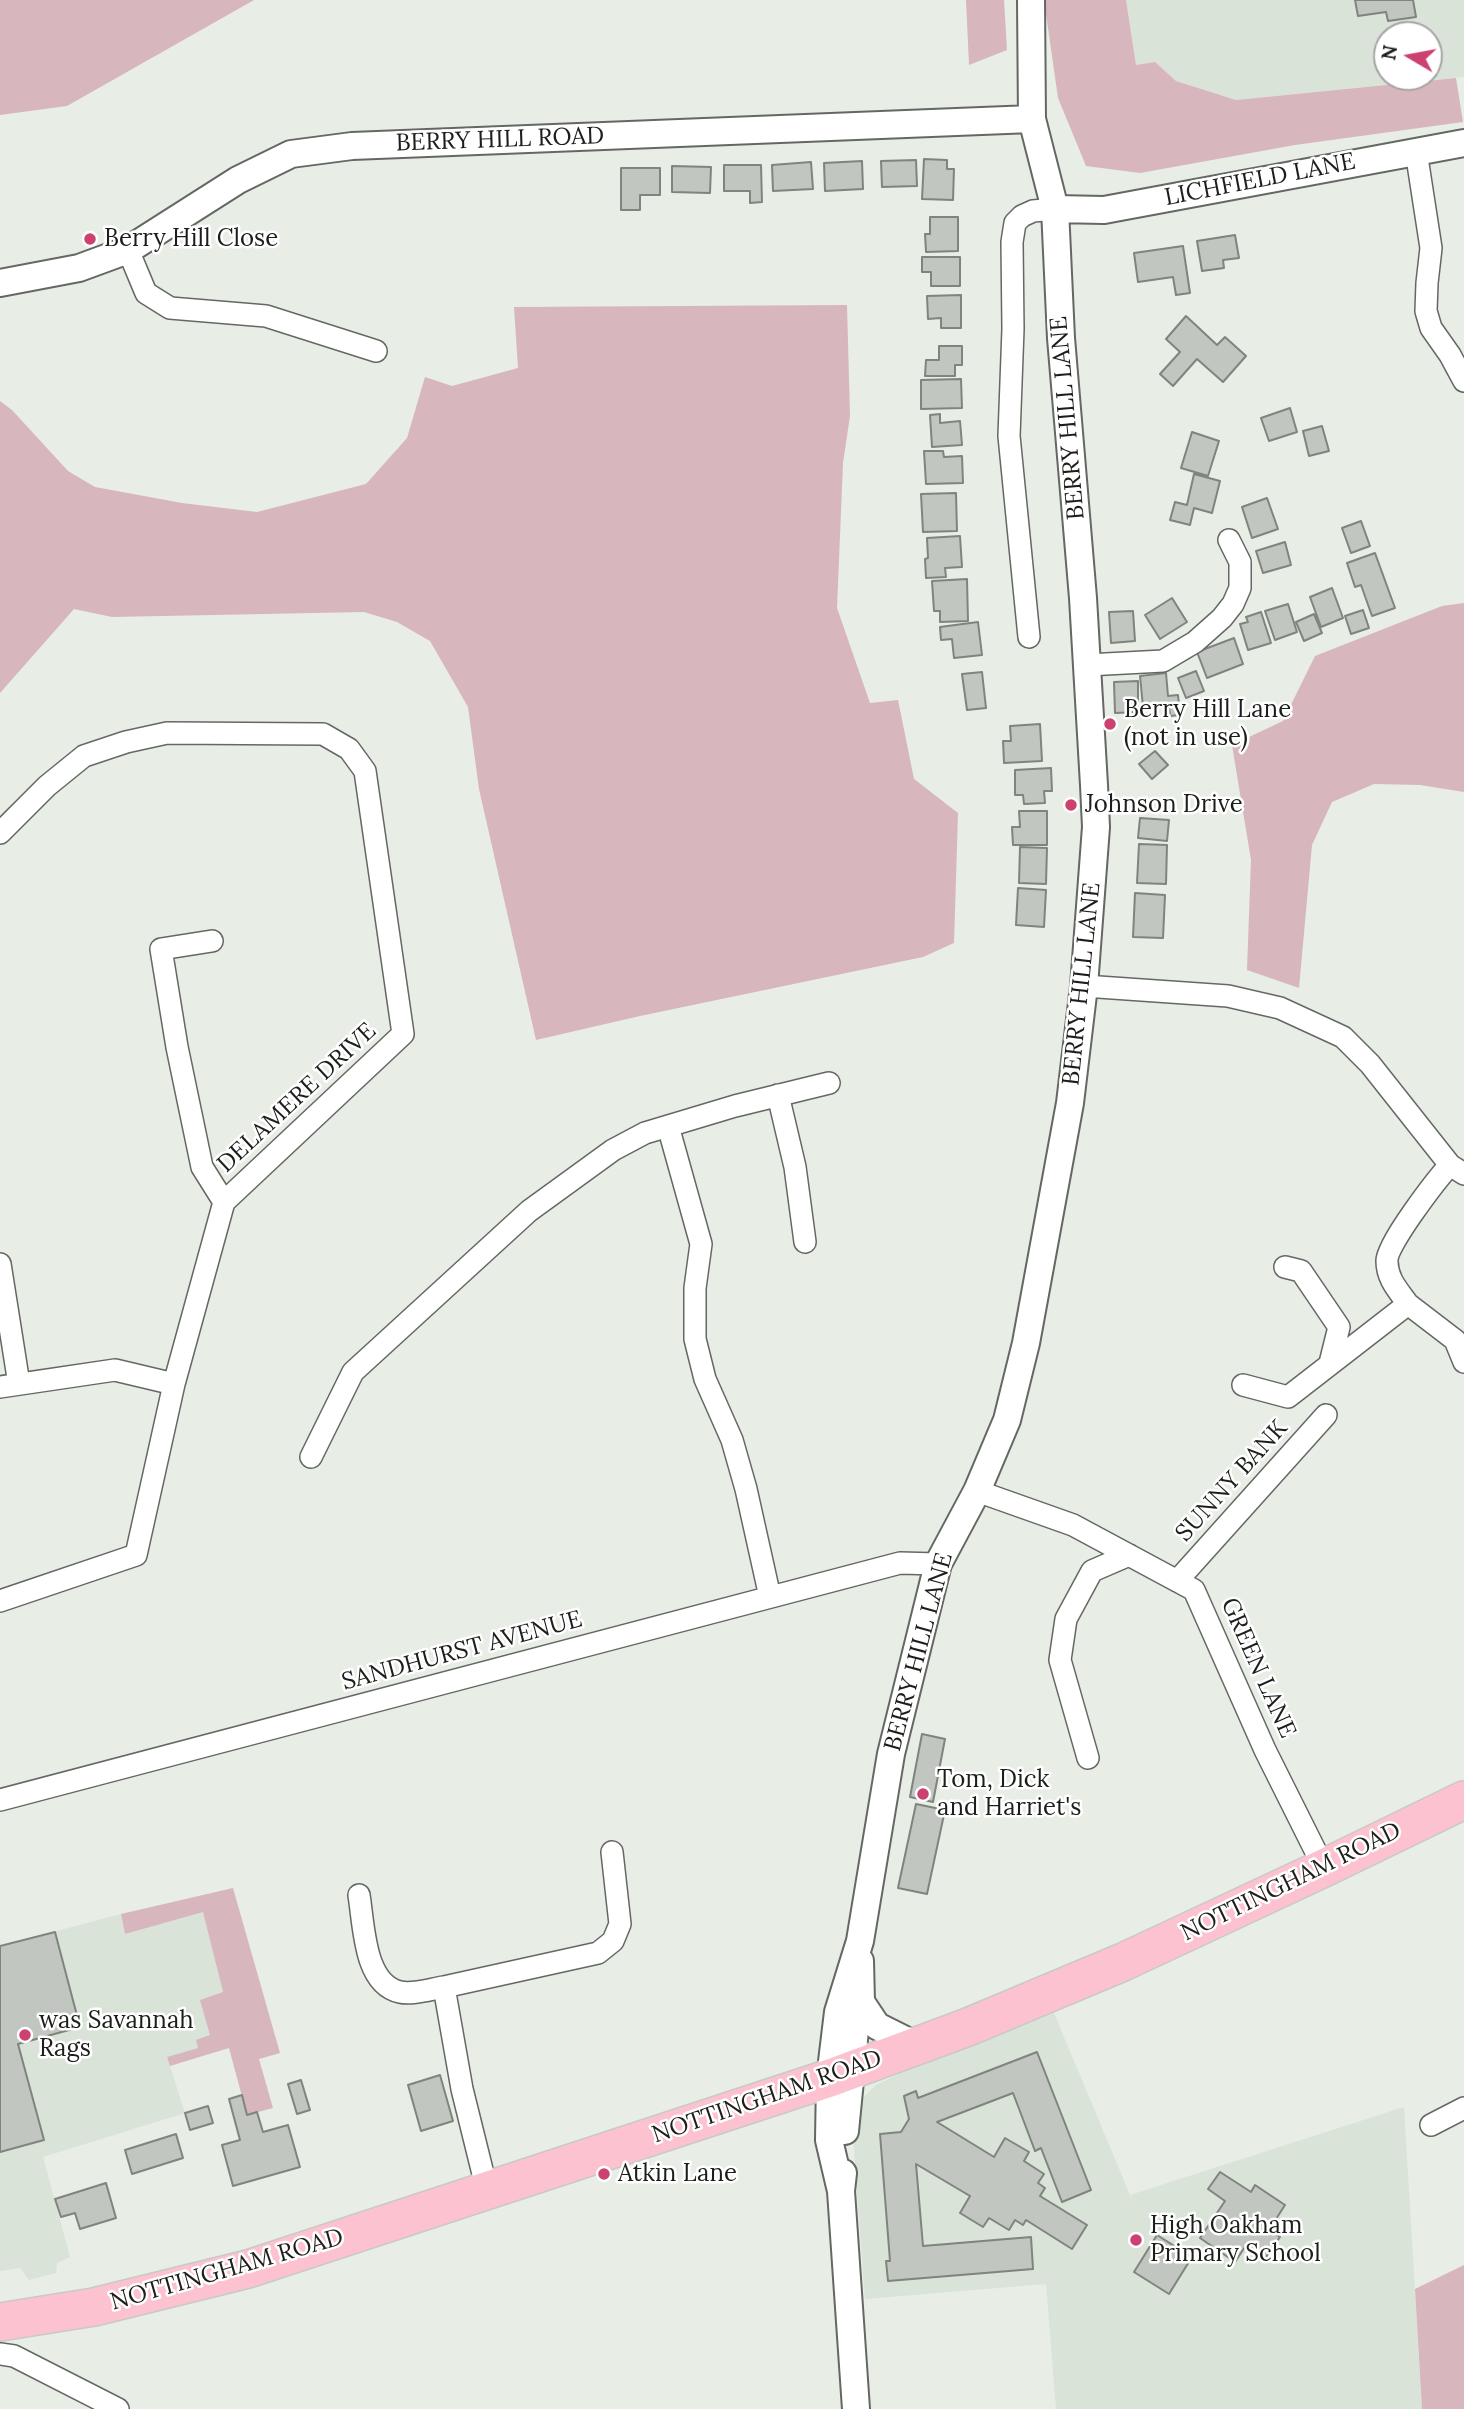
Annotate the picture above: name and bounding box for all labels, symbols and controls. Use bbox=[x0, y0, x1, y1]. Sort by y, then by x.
north arrow bbox=[1373, 21, 1443, 91]
text: N bbox=[1376, 43, 1402, 62]
street label: BERRY HILL ROAD bbox=[395, 122, 605, 158]
street label: LICHFIELD LANE bbox=[1162, 147, 1358, 213]
place label: Berry Hill Close bbox=[104, 225, 278, 253]
marker: Berry Hill Close bbox=[82, 231, 98, 247]
street label: BERRY HILL LANE bbox=[1045, 315, 1091, 521]
place label: Berry Hill Lane (not in use) bbox=[1124, 696, 1291, 752]
marker: Berry Hill Lane (not in use) bbox=[1102, 716, 1118, 732]
place label: Johnson Drive bbox=[1085, 791, 1243, 819]
marker: Johnson Drive bbox=[1063, 797, 1079, 813]
street label: BERRY HILL LANE bbox=[1057, 881, 1107, 1087]
street label: DELAMERE DRIVE bbox=[212, 1017, 382, 1179]
street label: SUNNY BANK bbox=[1170, 1414, 1294, 1548]
street label: BERRY HILL LANE bbox=[879, 1550, 959, 1754]
street label: GREEN LANE bbox=[1214, 1593, 1302, 1743]
street label: SANDHURST AVENUE bbox=[339, 1605, 585, 1697]
place label: Tom, Dick and Harriet's bbox=[937, 1766, 1081, 1822]
marker: Tom, Dick and Harriet's bbox=[915, 1786, 931, 1802]
street label: NOTTINGHAM ROAD bbox=[1176, 1816, 1406, 1948]
place label: was Savannah Rags bbox=[39, 2007, 194, 2063]
marker: was Savannah Rags bbox=[17, 2027, 33, 2043]
street label: NOTTINGHAM ROAD bbox=[648, 2044, 886, 2150]
place label: Atkin Lane bbox=[618, 2160, 737, 2188]
marker: Atkin Lane bbox=[596, 2166, 612, 2182]
place label: High Oakham Primary School bbox=[1150, 2212, 1321, 2268]
street label: NOTTINGHAM ROAD bbox=[107, 2223, 347, 2317]
marker: High Oakham Primary School bbox=[1128, 2232, 1144, 2248]

